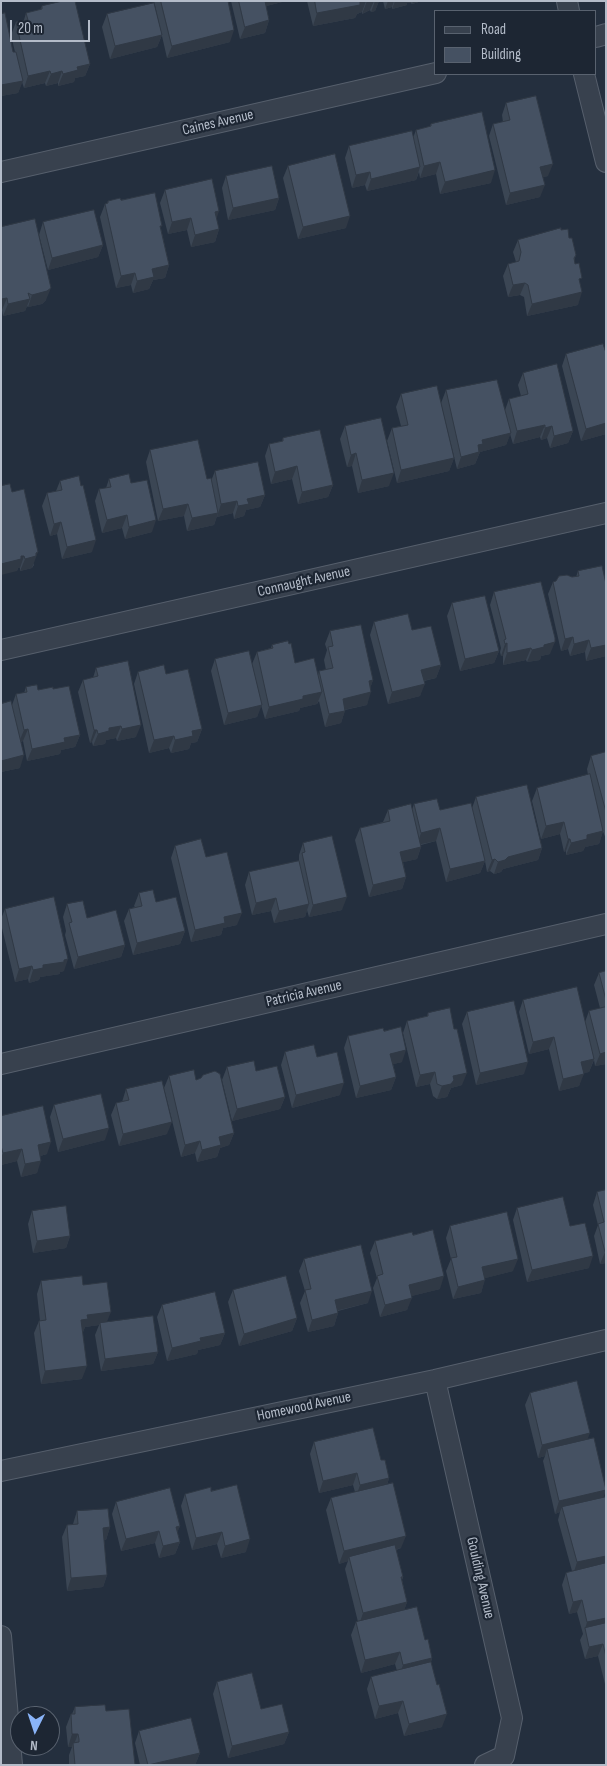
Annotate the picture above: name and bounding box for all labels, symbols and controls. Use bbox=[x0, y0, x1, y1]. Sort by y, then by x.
scale bar bbox=[12, 10, 92, 42]
legend bbox=[434, 10, 597, 75]
text: 20 m bbox=[18, 19, 43, 38]
text: Road bbox=[481, 20, 506, 39]
text: Building bbox=[481, 45, 521, 64]
street label: Caines Avenue bbox=[181, 106, 255, 140]
street label: Connaught Avenue bbox=[256, 563, 352, 601]
street label: Patricia Avenue bbox=[264, 977, 344, 1011]
street label: Homewood Avenue bbox=[255, 1388, 353, 1426]
street label: Goulding Avenue bbox=[462, 1535, 498, 1621]
north arrow bbox=[10, 1706, 60, 1756]
text: N bbox=[30, 1737, 38, 1754]

